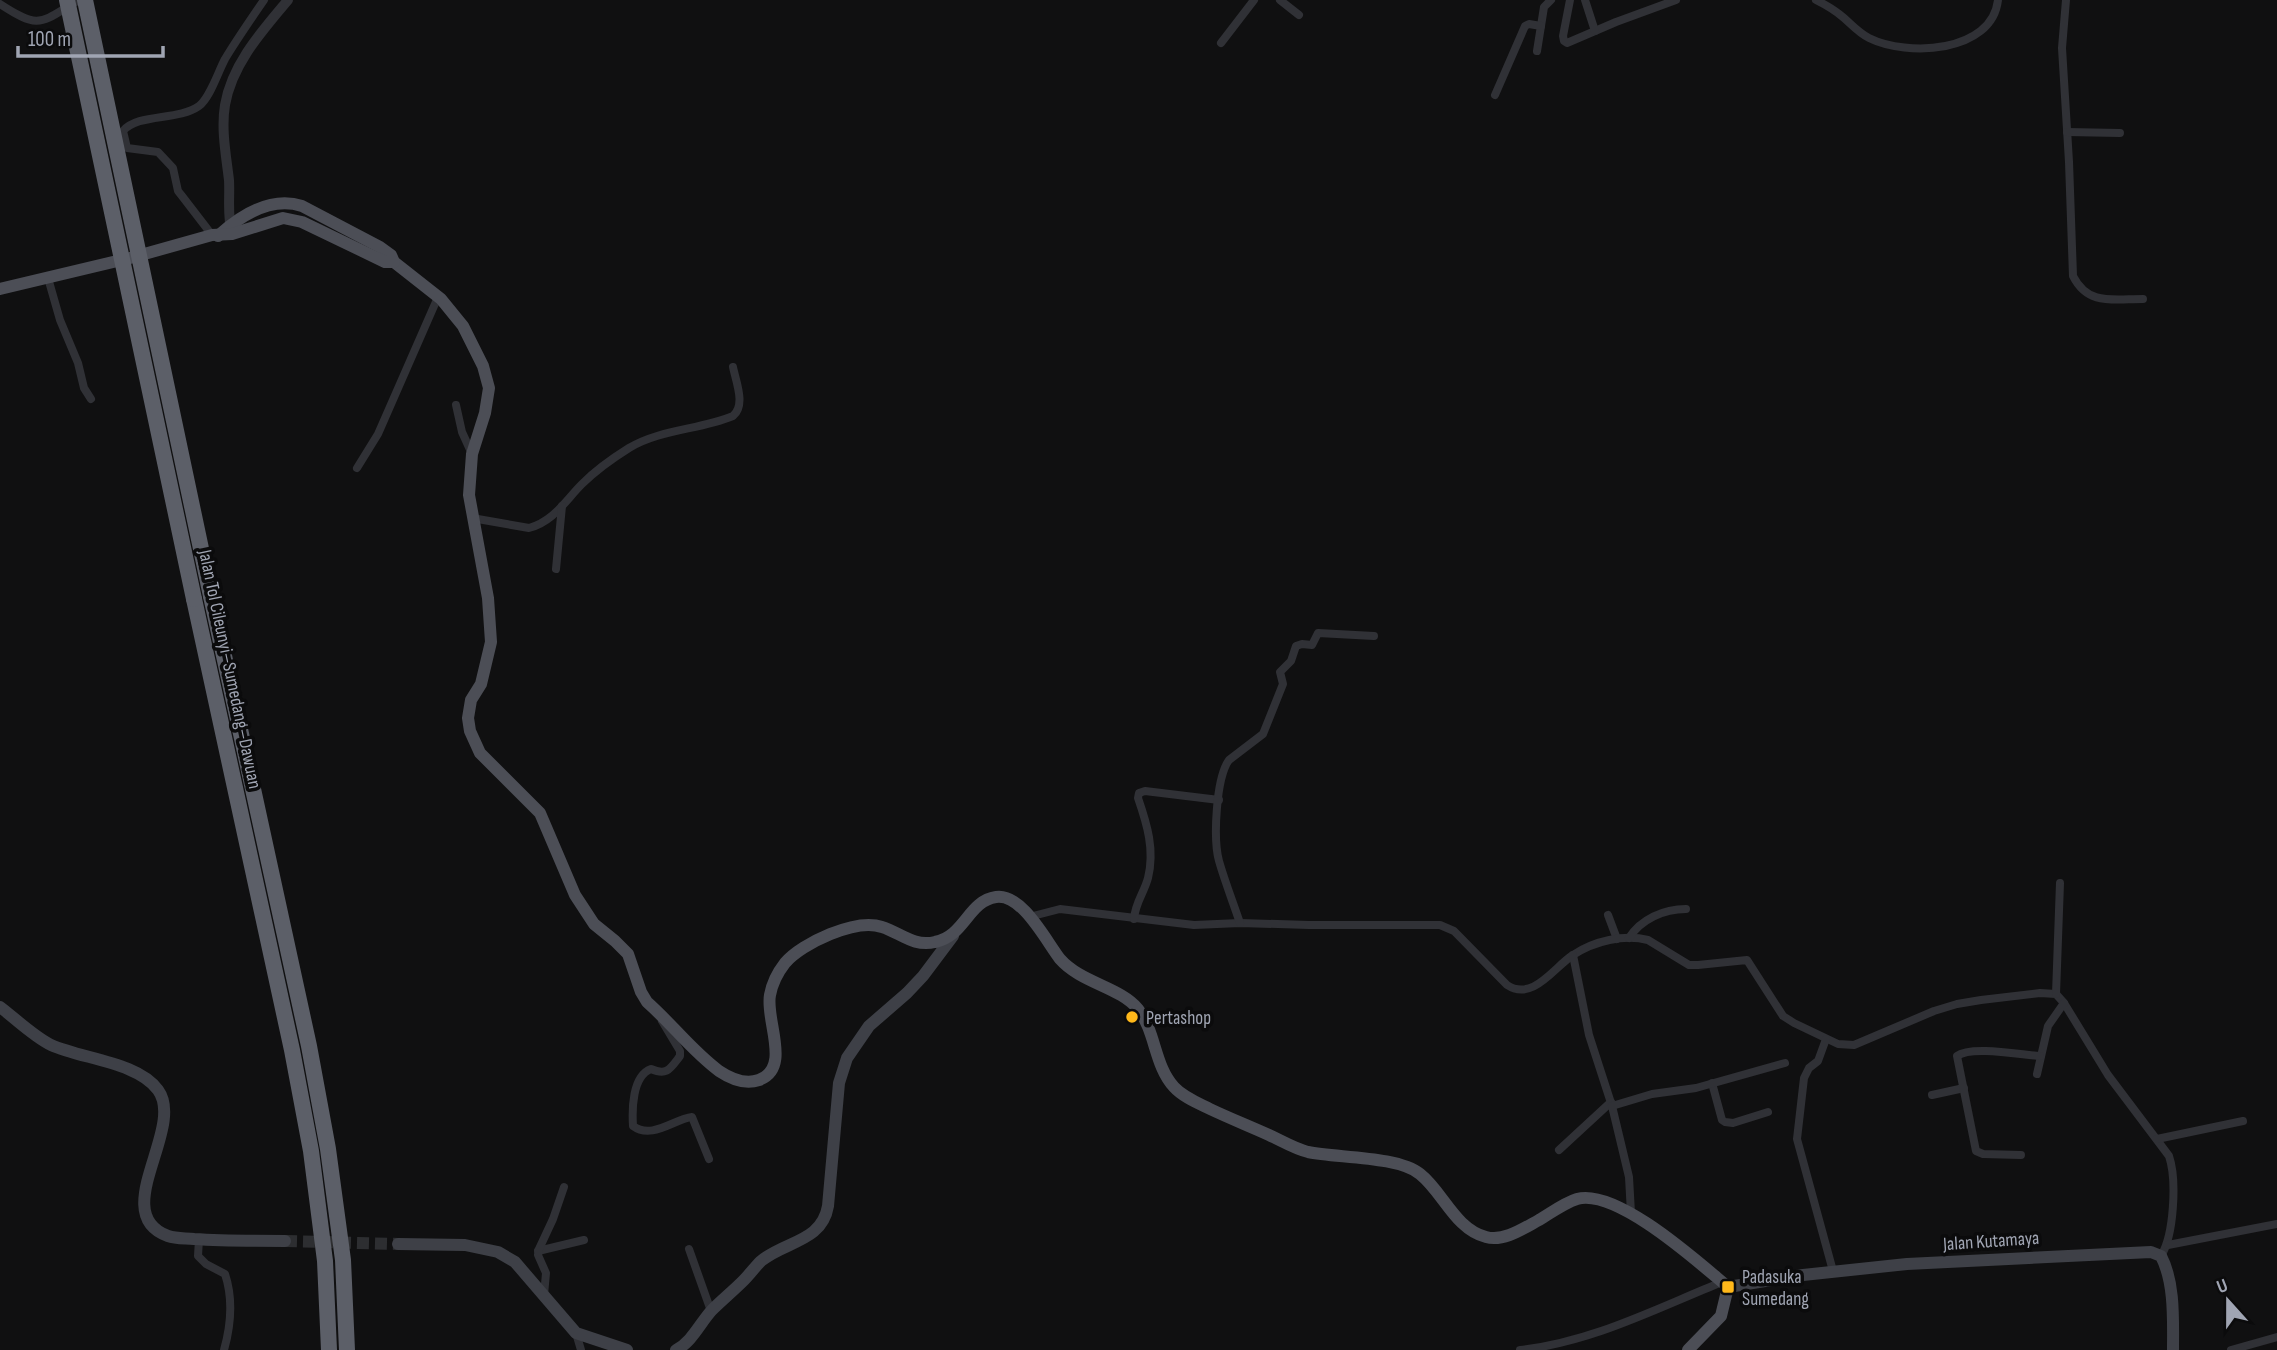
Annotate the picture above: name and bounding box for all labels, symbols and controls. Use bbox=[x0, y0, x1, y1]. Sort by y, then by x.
scale bar bbox=[18, 14, 163, 58]
text: 100 m bbox=[28, 27, 71, 52]
street label: Jalan Tol Cileunyi–Sumedang–Dawuan bbox=[193, 547, 266, 791]
place label: Pertashop bbox=[1146, 1007, 1211, 1030]
marker: Pertashop bbox=[1124, 1009, 1140, 1025]
street label: Jalan Kutamaya bbox=[1941, 1227, 2040, 1256]
place label: Padasuka Sumedang bbox=[1742, 1266, 1809, 1311]
north arrow bbox=[2193, 1266, 2263, 1336]
text: U bbox=[2214, 1274, 2231, 1299]
marker: Padasuka Sumedang bbox=[1720, 1279, 1736, 1295]

